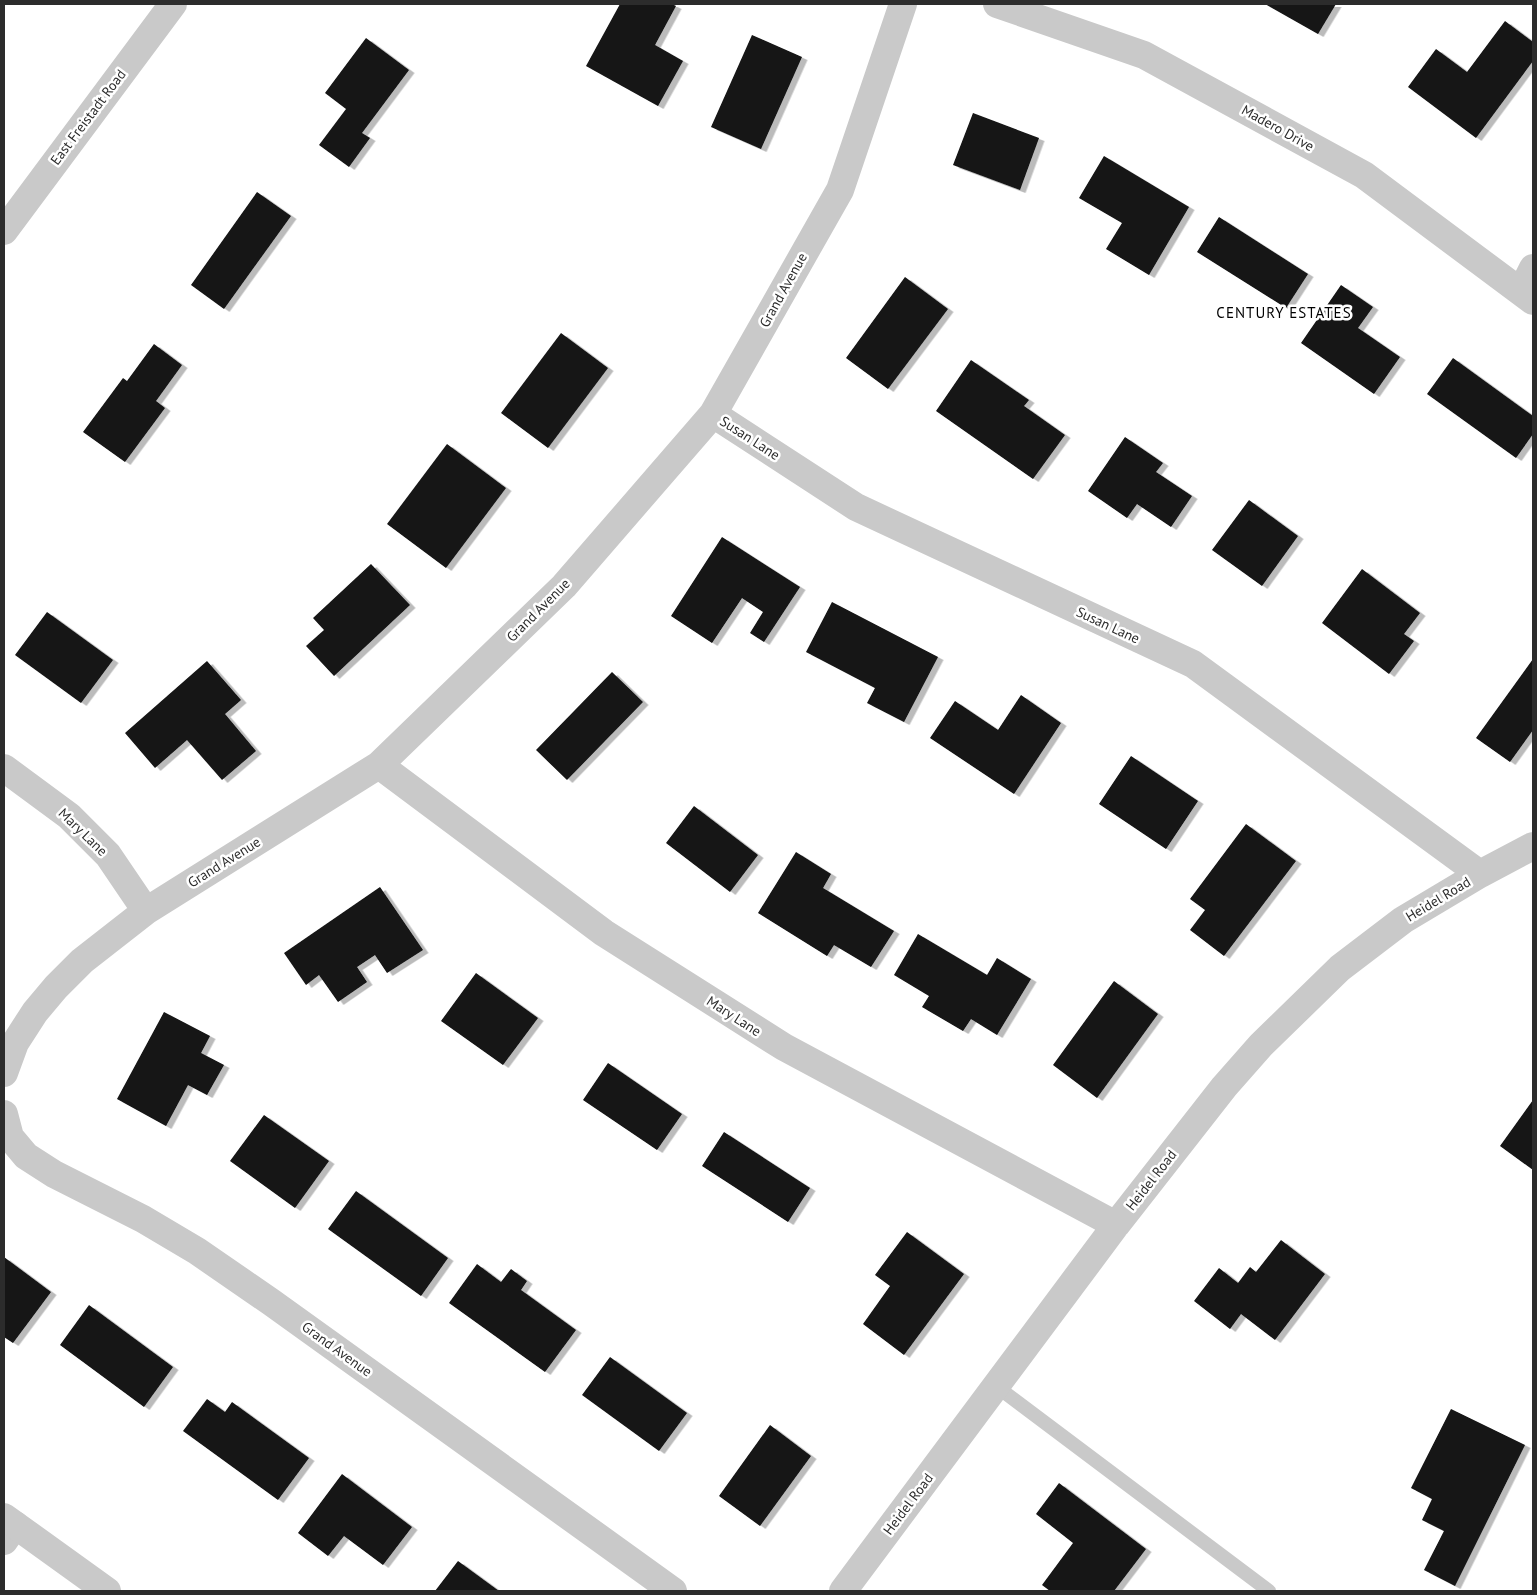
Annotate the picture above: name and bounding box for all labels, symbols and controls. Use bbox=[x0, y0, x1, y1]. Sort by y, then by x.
street label: East Freistadt Road bbox=[46, 66, 130, 168]
street label: Madero Drive bbox=[1239, 101, 1317, 155]
street label: Grand Avenue bbox=[755, 250, 811, 330]
district label: CENTURY ESTATES bbox=[1216, 303, 1352, 322]
street label: Susan Lane bbox=[717, 412, 783, 464]
street label: Grand Avenue bbox=[502, 574, 574, 646]
street label: Susan Lane bbox=[1073, 602, 1143, 648]
street label: Mary Lane bbox=[55, 804, 111, 860]
street label: Grand Avenue bbox=[184, 833, 264, 891]
street label: Heidel Road bbox=[1402, 873, 1474, 925]
street label: Mary Lane bbox=[703, 992, 765, 1040]
street label: Heidel Road bbox=[1122, 1146, 1180, 1214]
street label: Grand Avenue bbox=[298, 1317, 376, 1381]
street label: Heidel Road bbox=[879, 1470, 937, 1538]

